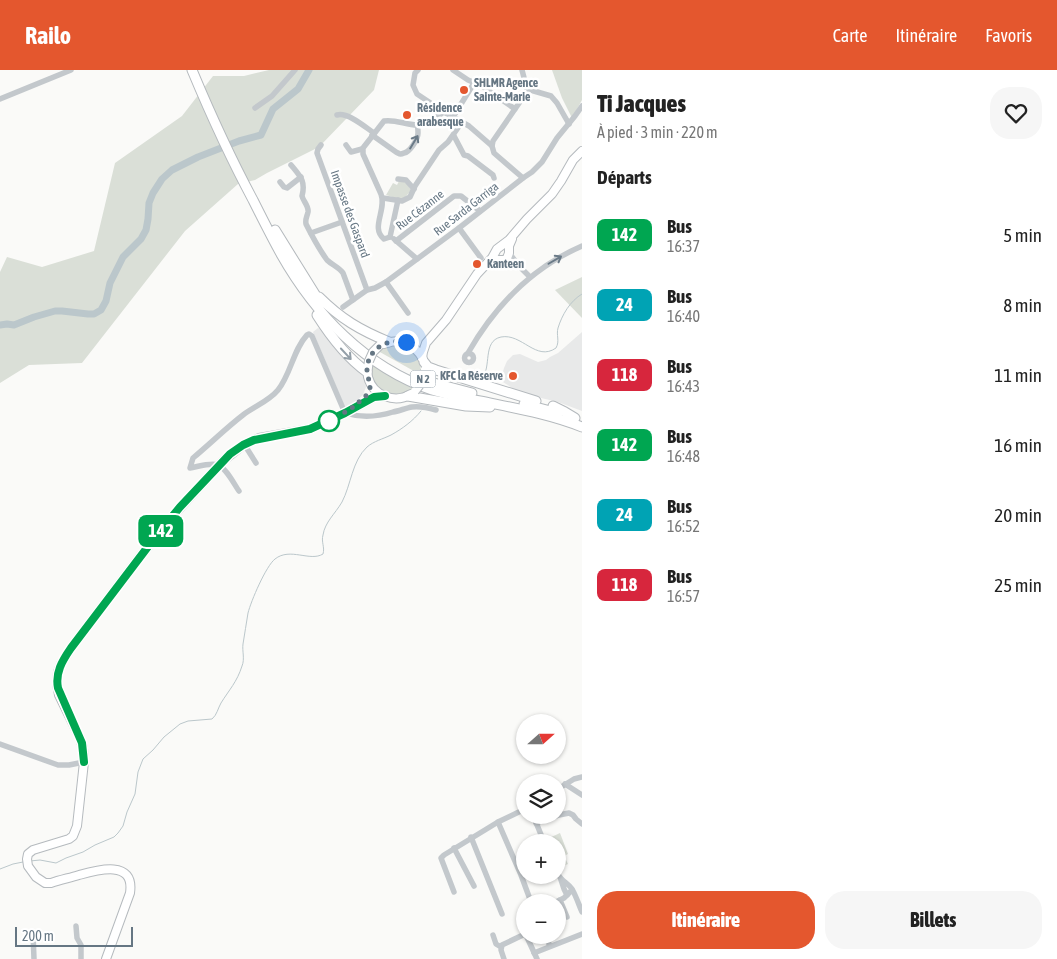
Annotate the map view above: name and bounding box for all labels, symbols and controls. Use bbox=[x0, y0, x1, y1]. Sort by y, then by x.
text: Railo bbox=[25, 22, 71, 49]
text: Carte bbox=[833, 25, 867, 46]
text: Itinéraire bbox=[895, 25, 957, 46]
text: Favoris bbox=[985, 25, 1032, 46]
place label: SHLMR Agence Sainte-Marie bbox=[474, 76, 539, 104]
marker: SHLMR Agence Sainte-Marie bbox=[458, 84, 470, 96]
button: heart bbox=[990, 87, 1042, 139]
text: Ti Jacques bbox=[597, 90, 686, 117]
place label: Résidence arabesque bbox=[417, 101, 464, 129]
marker: Résidence arabesque bbox=[401, 109, 413, 121]
text: À pied · 3 min · 220 m bbox=[597, 123, 718, 141]
one-way arrow bbox=[409, 135, 419, 149]
text: Départs bbox=[597, 166, 652, 188]
street label: Impasse des Gaspard bbox=[328, 168, 372, 260]
street label: Rue Sarda Garriga bbox=[431, 179, 501, 239]
street label: Rue Cézanne bbox=[393, 187, 447, 233]
text: Bus bbox=[667, 215, 692, 237]
text: 142 bbox=[612, 224, 637, 245]
text: 5 min bbox=[1003, 224, 1042, 246]
text: 16:37 bbox=[667, 237, 700, 255]
one-way arrow bbox=[548, 254, 562, 264]
place label: Kanteen bbox=[487, 257, 524, 271]
marker: Kanteen bbox=[471, 258, 483, 270]
text: Bus bbox=[667, 285, 692, 307]
text: 24 bbox=[616, 294, 633, 315]
text: 8 min bbox=[1003, 294, 1042, 316]
text: 16:40 bbox=[667, 307, 700, 325]
your location bbox=[394, 330, 419, 355]
one-way arrow bbox=[340, 347, 352, 360]
text: Bus bbox=[667, 355, 692, 377]
text: 118 bbox=[612, 364, 637, 385]
text: 11 min bbox=[994, 364, 1042, 386]
place label: KFC la Réserve bbox=[440, 369, 504, 383]
road number: N 2 bbox=[410, 370, 436, 388]
marker: KFC la Réserve bbox=[507, 370, 519, 382]
text: 16:43 bbox=[667, 377, 700, 395]
unlabelled marker bbox=[318, 410, 340, 432]
text: Bus bbox=[667, 425, 692, 447]
text: 142 bbox=[612, 434, 637, 455]
text: 16 min bbox=[994, 434, 1042, 456]
text: 16:48 bbox=[667, 447, 700, 465]
text: Bus bbox=[667, 495, 692, 517]
text: 24 bbox=[616, 504, 633, 525]
text: 20 min bbox=[994, 504, 1042, 526]
line badge: 142 bbox=[132, 515, 190, 547]
text: 16:52 bbox=[667, 517, 700, 535]
text: 142 bbox=[148, 520, 174, 541]
text: Bus bbox=[667, 565, 692, 587]
text: 118 bbox=[612, 574, 637, 595]
text: 25 min bbox=[994, 574, 1042, 596]
text: 16:57 bbox=[667, 587, 700, 605]
north arrow bbox=[516, 714, 566, 764]
map controls bbox=[516, 714, 566, 944]
button: layers bbox=[516, 774, 566, 824]
button: + bbox=[516, 834, 566, 884]
button: Itinéraire bbox=[597, 891, 815, 949]
button: Billets bbox=[825, 891, 1042, 949]
button: − bbox=[516, 894, 566, 944]
scale bar bbox=[15, 924, 132, 947]
text: 200 m bbox=[22, 928, 54, 944]

